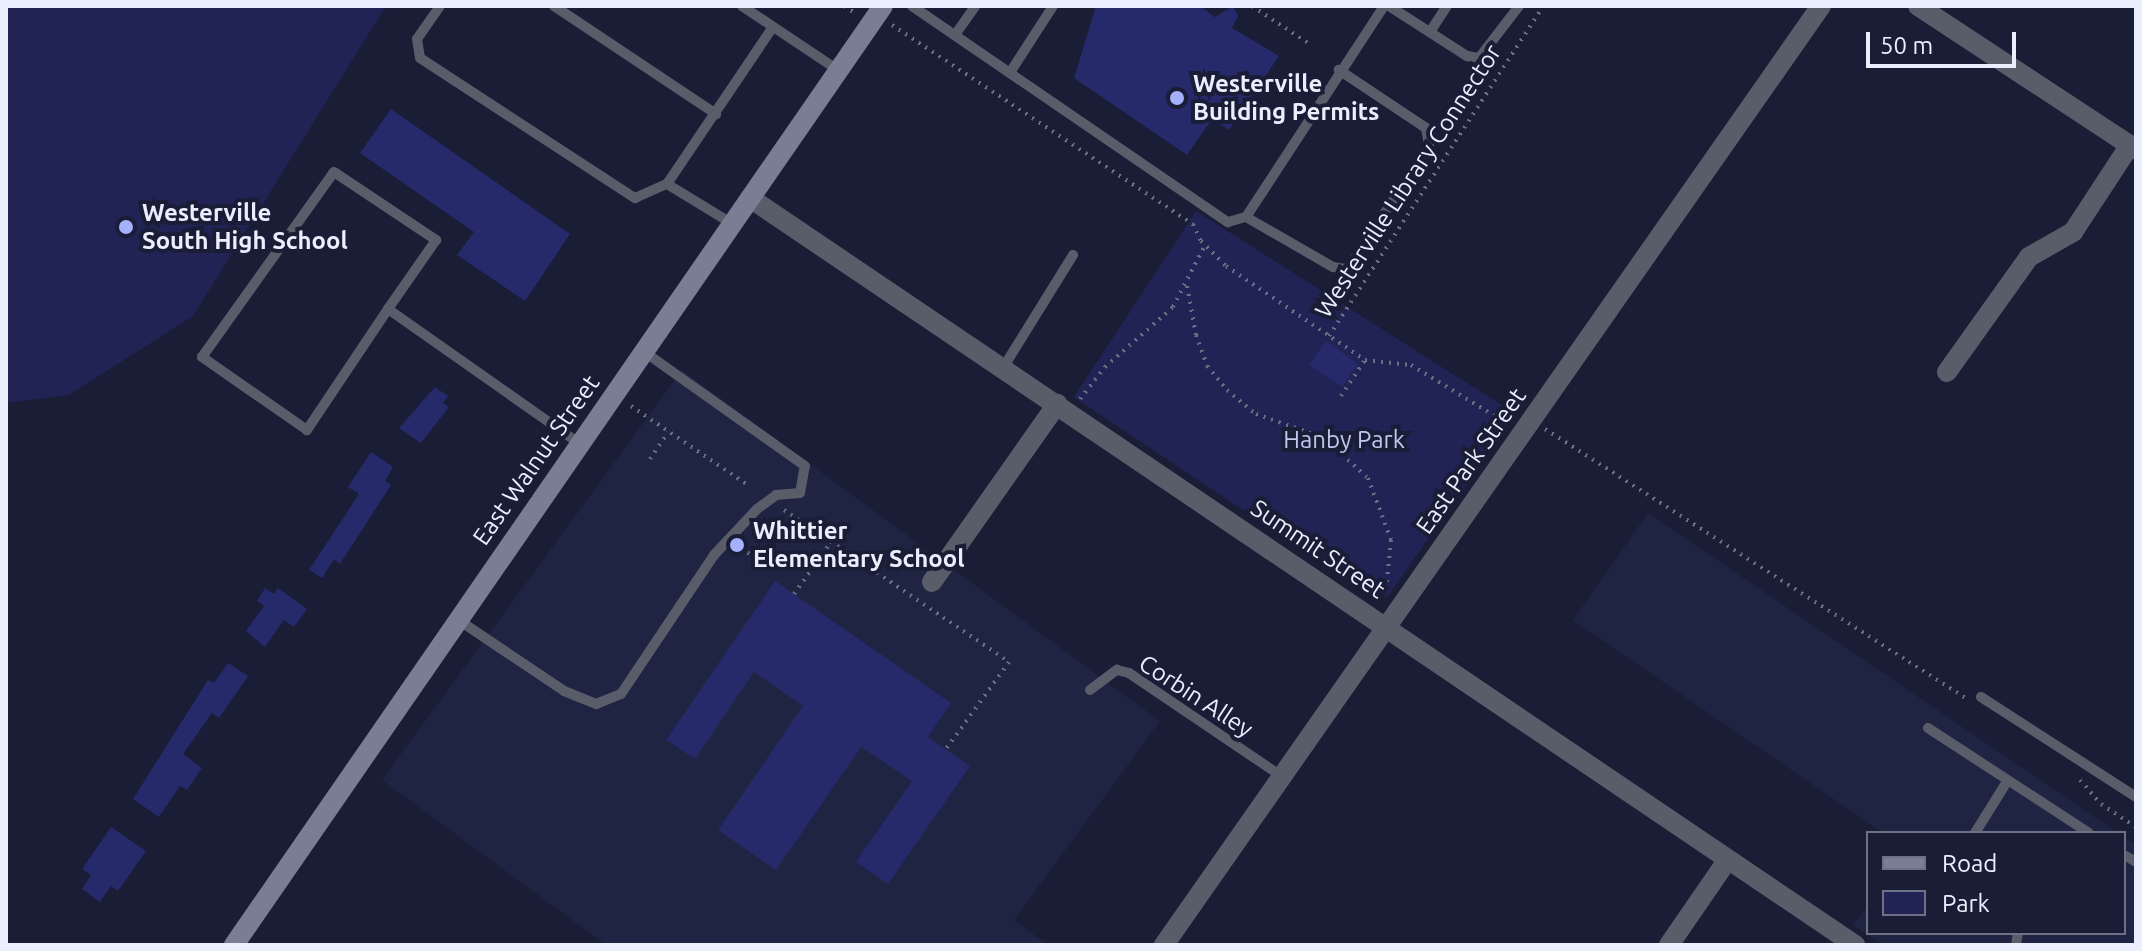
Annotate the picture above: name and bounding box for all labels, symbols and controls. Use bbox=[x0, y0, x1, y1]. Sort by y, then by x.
scale bar bbox=[1870, 16, 2020, 66]
text: 50 m bbox=[1880, 32, 1933, 59]
street label: Westerville Library Connector bbox=[1309, 39, 1507, 323]
place label: Westerville Building Permits bbox=[1193, 70, 1379, 126]
marker: Westerville Building Permits bbox=[1168, 89, 1186, 107]
place label: Westerville South High School bbox=[142, 199, 348, 255]
marker: Westerville South High School bbox=[117, 218, 135, 236]
street label: East Walnut Street bbox=[467, 369, 605, 551]
street label: East Park Street bbox=[1410, 383, 1532, 539]
park label: Hanby Park bbox=[1283, 426, 1405, 454]
street label: Summit Street bbox=[1246, 494, 1390, 604]
place label: Whittier Elementary School bbox=[753, 517, 965, 573]
marker: Whittier Elementary School bbox=[728, 536, 746, 554]
street label: Corbin Alley bbox=[1134, 649, 1258, 743]
legend bbox=[1866, 831, 2126, 935]
text: Road bbox=[1942, 850, 1997, 877]
text: Park bbox=[1942, 890, 1990, 917]

